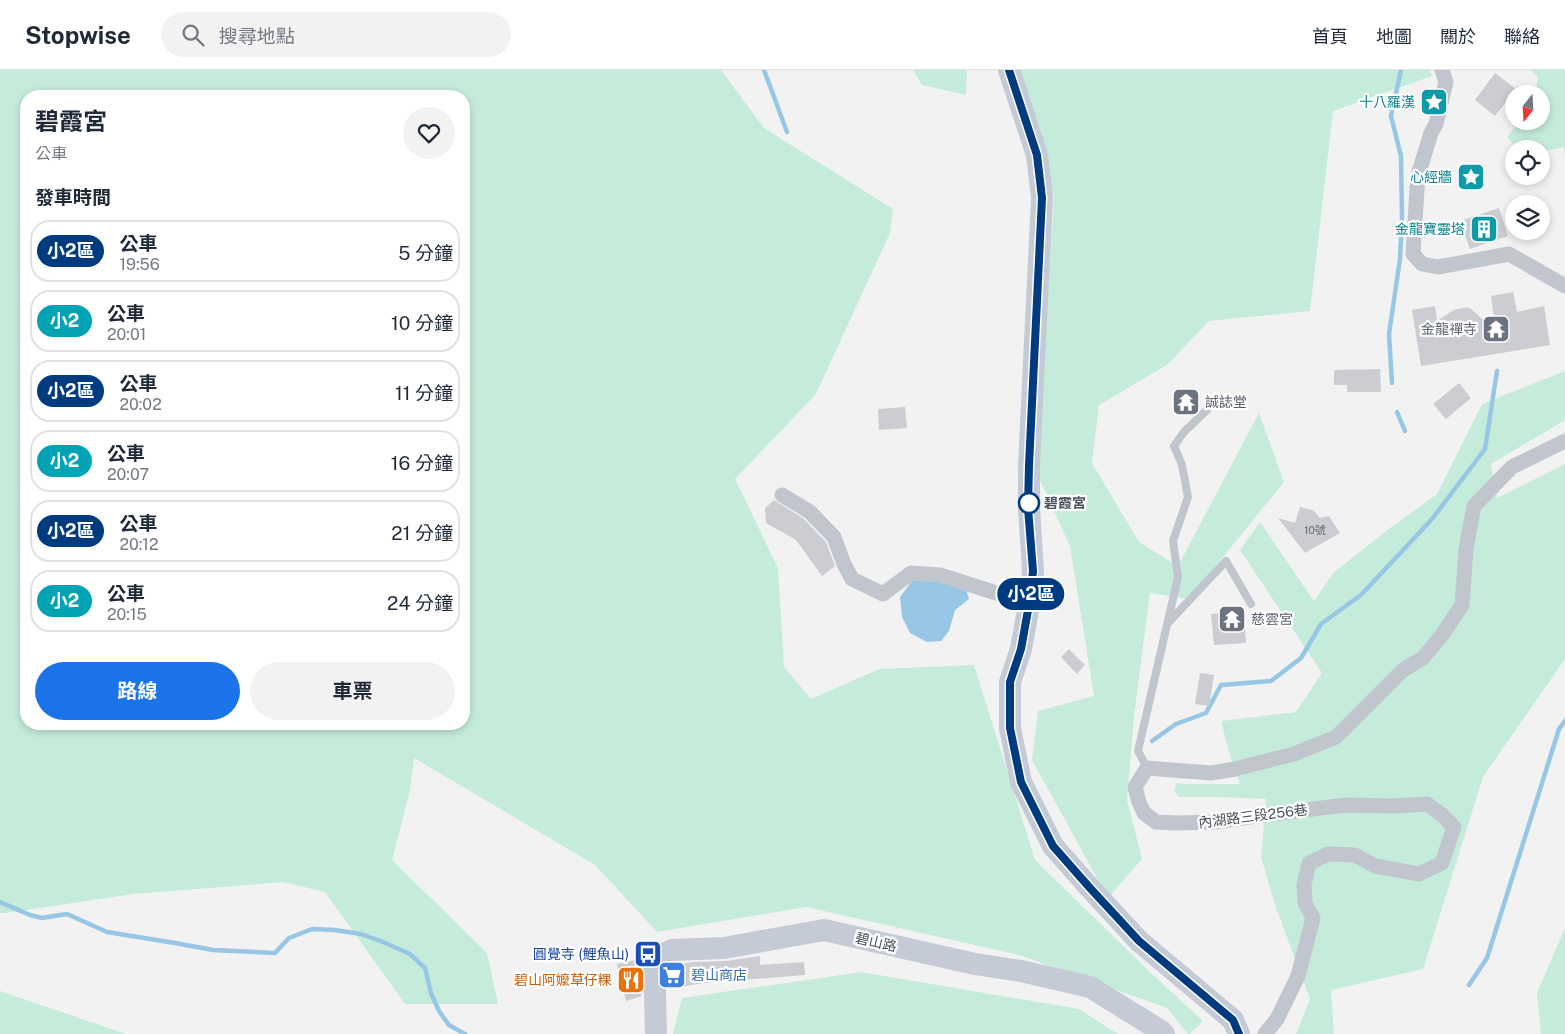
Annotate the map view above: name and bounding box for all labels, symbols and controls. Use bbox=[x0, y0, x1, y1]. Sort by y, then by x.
search box bbox=[161, 12, 511, 57]
text: Stopwise bbox=[25, 21, 131, 49]
icon: search bbox=[179, 21, 207, 49]
text: 搜尋地點 bbox=[219, 25, 295, 47]
text: 首頁 bbox=[1312, 26, 1348, 47]
text: 地圖 bbox=[1376, 26, 1412, 47]
text: 關於 bbox=[1440, 26, 1476, 47]
text: 聯絡 bbox=[1504, 26, 1540, 47]
north arrow bbox=[1505, 85, 1550, 130]
map controls bbox=[1505, 85, 1550, 240]
place icon: 十八羅漢 bbox=[1419, 87, 1449, 117]
place label: 十八羅漢 bbox=[1359, 94, 1415, 110]
text: 碧霞宮 bbox=[35, 107, 107, 135]
button: heart bbox=[403, 107, 455, 159]
button: locate bbox=[1505, 140, 1550, 185]
text: 公車 bbox=[35, 144, 67, 163]
place icon: 心經牆 bbox=[1456, 162, 1486, 192]
place label: 心經牆 bbox=[1410, 169, 1452, 185]
text: 發車時間 bbox=[35, 186, 111, 208]
button: layers bbox=[1505, 195, 1550, 240]
building icon: 金龍寶靈塔 bbox=[1469, 214, 1499, 244]
place label: 金龍寶靈塔 bbox=[1395, 221, 1465, 237]
text: 公車 bbox=[119, 232, 157, 254]
text: 小2區 bbox=[47, 240, 94, 261]
text: 5 分鐘 bbox=[398, 242, 453, 264]
text: 19:56 bbox=[119, 255, 160, 274]
text: 公車 bbox=[107, 302, 145, 324]
text: 小2 bbox=[50, 310, 79, 331]
text: 10 分鐘 bbox=[391, 312, 453, 334]
temple icon: 金龍禪寺 bbox=[1481, 314, 1511, 344]
place label: 金龍禪寺 bbox=[1421, 321, 1477, 337]
text: 20:01 bbox=[107, 325, 146, 344]
text: 公車 bbox=[119, 372, 157, 394]
text: 小2區 bbox=[47, 380, 94, 401]
text: 11 分鐘 bbox=[395, 382, 453, 404]
temple icon: 誠誌堂 bbox=[1171, 387, 1201, 417]
place label: 誠誌堂 bbox=[1205, 394, 1247, 410]
text: 20:02 bbox=[119, 395, 162, 414]
text: 公車 bbox=[107, 442, 145, 464]
text: 小2 bbox=[50, 450, 79, 471]
text: 16 分鐘 bbox=[391, 452, 453, 474]
text: 20:07 bbox=[107, 465, 149, 484]
marker: 碧霞宮 bbox=[1018, 492, 1040, 514]
place label: 碧霞宮 bbox=[1044, 495, 1086, 511]
text: 公車 bbox=[119, 512, 157, 534]
text: 小2區 bbox=[47, 520, 94, 541]
text: 21 分鐘 bbox=[391, 522, 453, 544]
house number: 10號 bbox=[1304, 524, 1326, 536]
text: 20:12 bbox=[119, 535, 158, 554]
line badge: 小2區 bbox=[1002, 578, 1060, 610]
text: 公車 bbox=[107, 582, 145, 604]
text: 小2區 bbox=[1007, 583, 1055, 604]
text: 小2 bbox=[50, 590, 79, 611]
text: 24 分鐘 bbox=[387, 592, 453, 614]
temple icon: 慈雲宮 bbox=[1217, 604, 1247, 634]
text: 20:15 bbox=[107, 605, 147, 624]
place label: 慈雲宮 bbox=[1251, 611, 1293, 627]
button: 路線 bbox=[35, 662, 240, 720]
button: 車票 bbox=[250, 662, 455, 720]
street label: 內湖路三段256巷 bbox=[1197, 801, 1309, 831]
street label: 碧山路 bbox=[854, 929, 898, 955]
bus stop icon: 圓覺寺 (鯉魚山) bbox=[633, 939, 663, 969]
place label: 圓覺寺 (鯉魚山) bbox=[533, 946, 629, 962]
supermarket icon: 碧山商店 bbox=[657, 960, 687, 990]
restaurant icon: 碧山阿嬤草仔粿 bbox=[616, 965, 646, 995]
place label: 碧山商店 bbox=[691, 967, 747, 983]
place label: 碧山阿嬤草仔粿 bbox=[514, 972, 612, 988]

